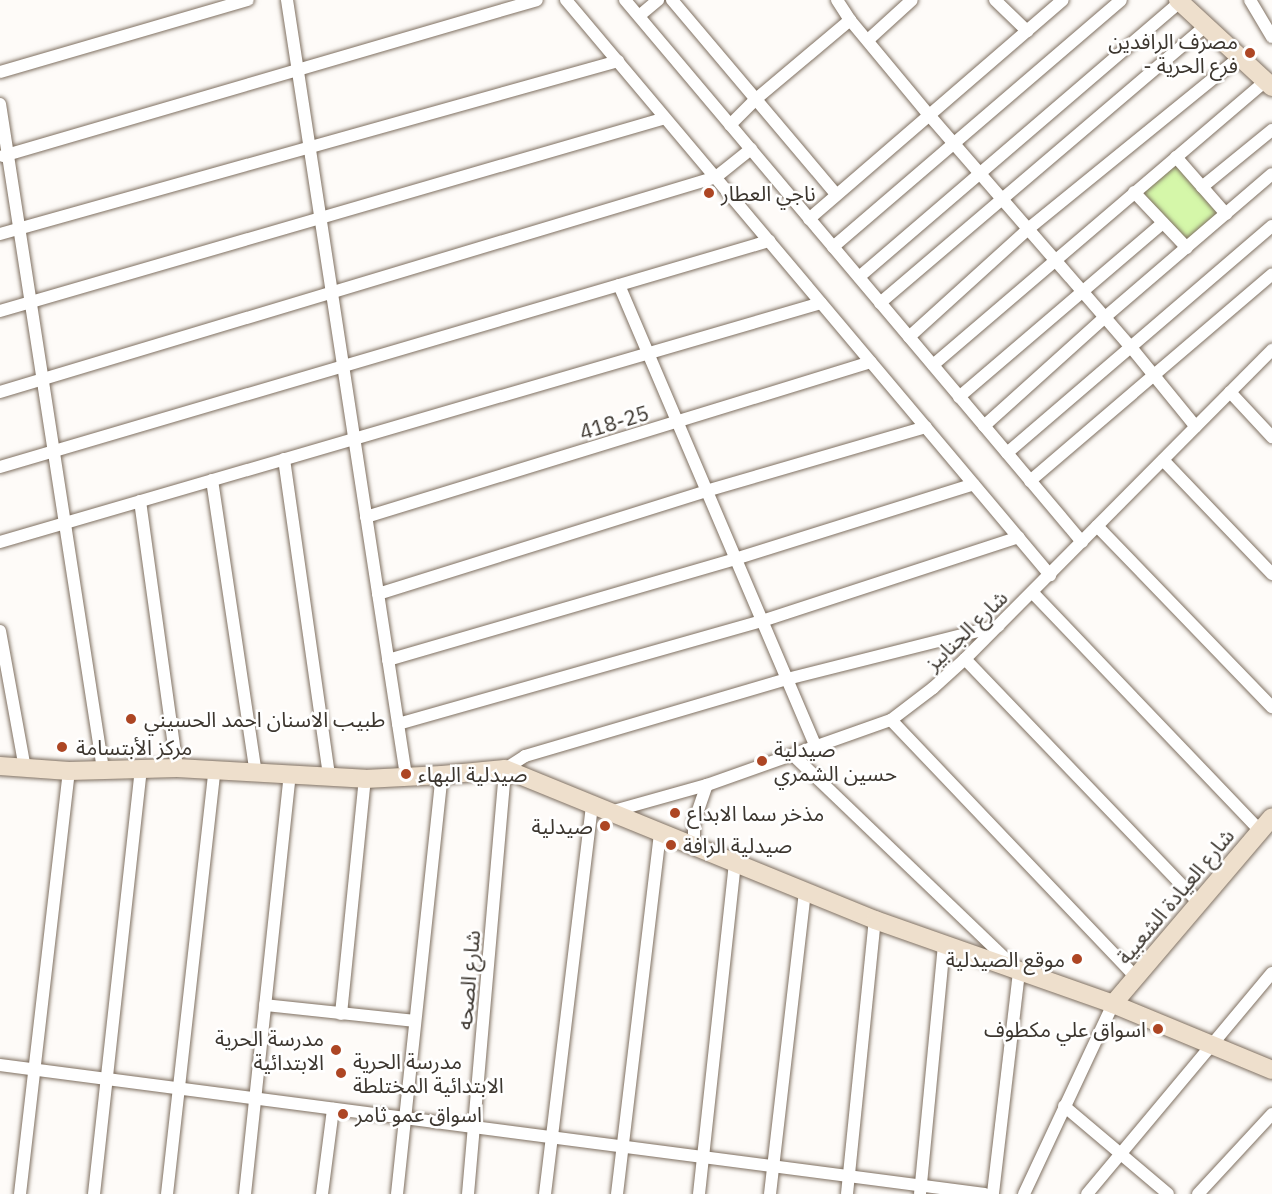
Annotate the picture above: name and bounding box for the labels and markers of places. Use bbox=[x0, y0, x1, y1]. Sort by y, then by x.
place label: مصرف الرافدين - فرع الحرية bbox=[1108, 28, 1238, 78]
marker: مصرف الرافدين - فرع الحرية bbox=[1243, 46, 1257, 60]
place label: ناجي العطار bbox=[721, 180, 816, 206]
marker: ناجي العطار bbox=[702, 186, 716, 200]
place label: طبيب الاسنان احمد الحسيني bbox=[144, 706, 385, 732]
marker: طبيب الاسنان احمد الحسيني bbox=[122, 710, 140, 728]
place label: مركز الأبتسامة bbox=[76, 734, 192, 760]
place label: صيدلية حسين الشمري bbox=[774, 736, 897, 786]
marker: مركز الأبتسامة bbox=[53, 738, 71, 756]
marker: صيدلية حسين الشمري bbox=[755, 754, 769, 768]
place label: صيدلية البهاء bbox=[418, 761, 527, 787]
marker: صيدلية البهاء bbox=[399, 767, 413, 781]
place label: مذخر سما الابداع bbox=[687, 800, 824, 826]
marker: مذخر سما الابداع bbox=[668, 806, 682, 820]
place label: صيدلية bbox=[532, 813, 593, 839]
marker: صيدلية bbox=[598, 819, 612, 833]
place label: صيدلية الرافة bbox=[683, 832, 792, 858]
marker: صيدلية الرافة bbox=[664, 838, 678, 852]
place label: موقع الصيدلية bbox=[946, 946, 1065, 972]
marker: موقع الصيدلية bbox=[1070, 952, 1084, 966]
place label: اسواق علي مكطوف bbox=[984, 1016, 1146, 1042]
marker: اسواق علي مكطوف bbox=[1151, 1022, 1165, 1036]
place label: مدرسة الحرية الابتدائية bbox=[215, 1025, 324, 1075]
marker: مدرسة الحرية الابتدائية bbox=[329, 1043, 343, 1057]
place label: مدرسة الحرية الابتدائية المختلطة bbox=[353, 1048, 504, 1098]
marker: مدرسة الحرية الابتدائية المختلطة bbox=[334, 1066, 348, 1080]
place label: اسواق عمو ثامر bbox=[355, 1101, 482, 1127]
marker: اسواق عمو ثامر bbox=[336, 1107, 350, 1121]

